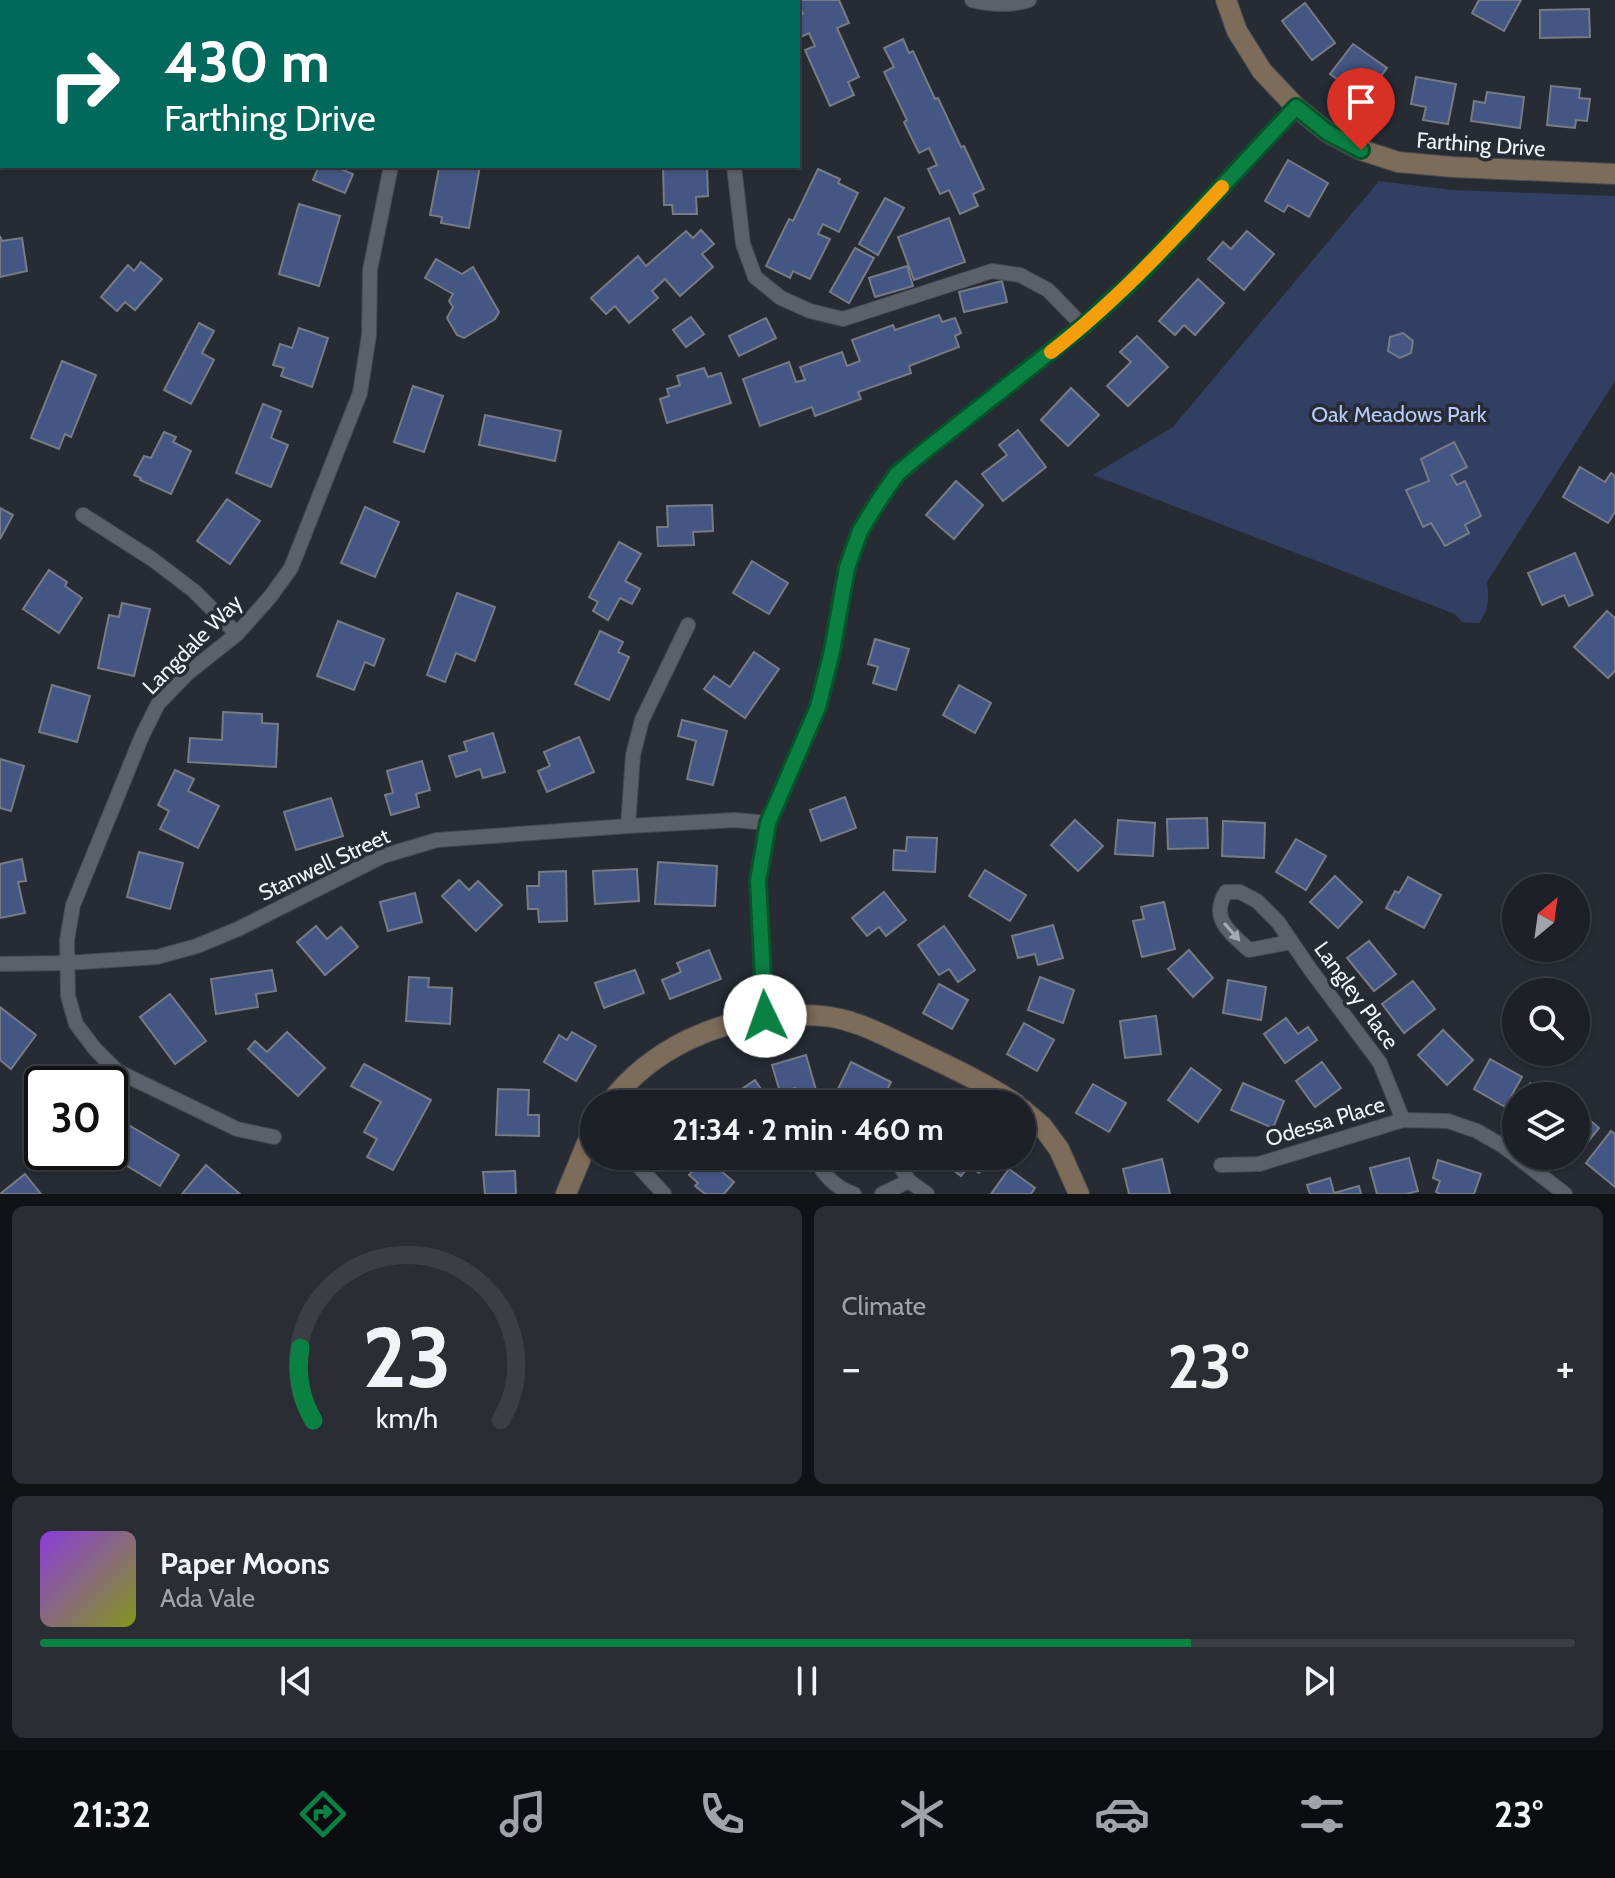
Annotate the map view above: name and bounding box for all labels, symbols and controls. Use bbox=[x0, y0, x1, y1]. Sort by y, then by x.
text: 430 m bbox=[164, 28, 330, 96]
icon: right bbox=[32, 32, 136, 136]
pin bbox=[1327, 68, 1395, 150]
icon: arrive bbox=[1339, 80, 1383, 124]
text: Farthing Drive bbox=[164, 96, 376, 140]
street label: Farthing Drive bbox=[1416, 127, 1546, 162]
park label: Oak Meadows Park bbox=[1311, 401, 1487, 428]
street label: Langdale Way bbox=[137, 589, 248, 700]
street label: Stanwell Street bbox=[254, 822, 395, 907]
north arrow bbox=[1502, 874, 1590, 962]
map controls bbox=[1502, 874, 1590, 1170]
one-way arrow bbox=[1223, 922, 1240, 942]
street label: Langley Place bbox=[1309, 936, 1405, 1054]
position arrow bbox=[723, 974, 807, 1058]
button: search bbox=[1502, 978, 1590, 1066]
speed limit sign: 30 bbox=[24, 1066, 128, 1170]
button: layers bbox=[1502, 1082, 1590, 1170]
street label: Odessa Place bbox=[1262, 1091, 1388, 1152]
text: 21:34 · 2 min · 460 m bbox=[672, 1111, 944, 1148]
text: Climate bbox=[842, 1290, 926, 1322]
text: 23 bbox=[362, 1307, 451, 1408]
text: 23° bbox=[1168, 1330, 1249, 1403]
text: − bbox=[842, 1341, 861, 1394]
text: + bbox=[1556, 1341, 1575, 1394]
text: km/h bbox=[375, 1400, 438, 1435]
text: Paper Moons bbox=[160, 1545, 330, 1582]
text: Ada Vale bbox=[160, 1582, 255, 1614]
icon: previous bbox=[274, 1659, 318, 1703]
icon: pause bbox=[785, 1659, 829, 1703]
icon: next bbox=[1297, 1659, 1341, 1703]
icon: directions bbox=[295, 1786, 351, 1842]
icon: music bbox=[495, 1786, 551, 1842]
icon: phone bbox=[694, 1786, 750, 1842]
icon: climate bbox=[894, 1786, 950, 1842]
icon: car bbox=[1094, 1786, 1150, 1842]
icon: filters bbox=[1294, 1786, 1350, 1842]
text: 21:32 bbox=[72, 1792, 151, 1836]
text: 23° bbox=[1494, 1792, 1543, 1836]

